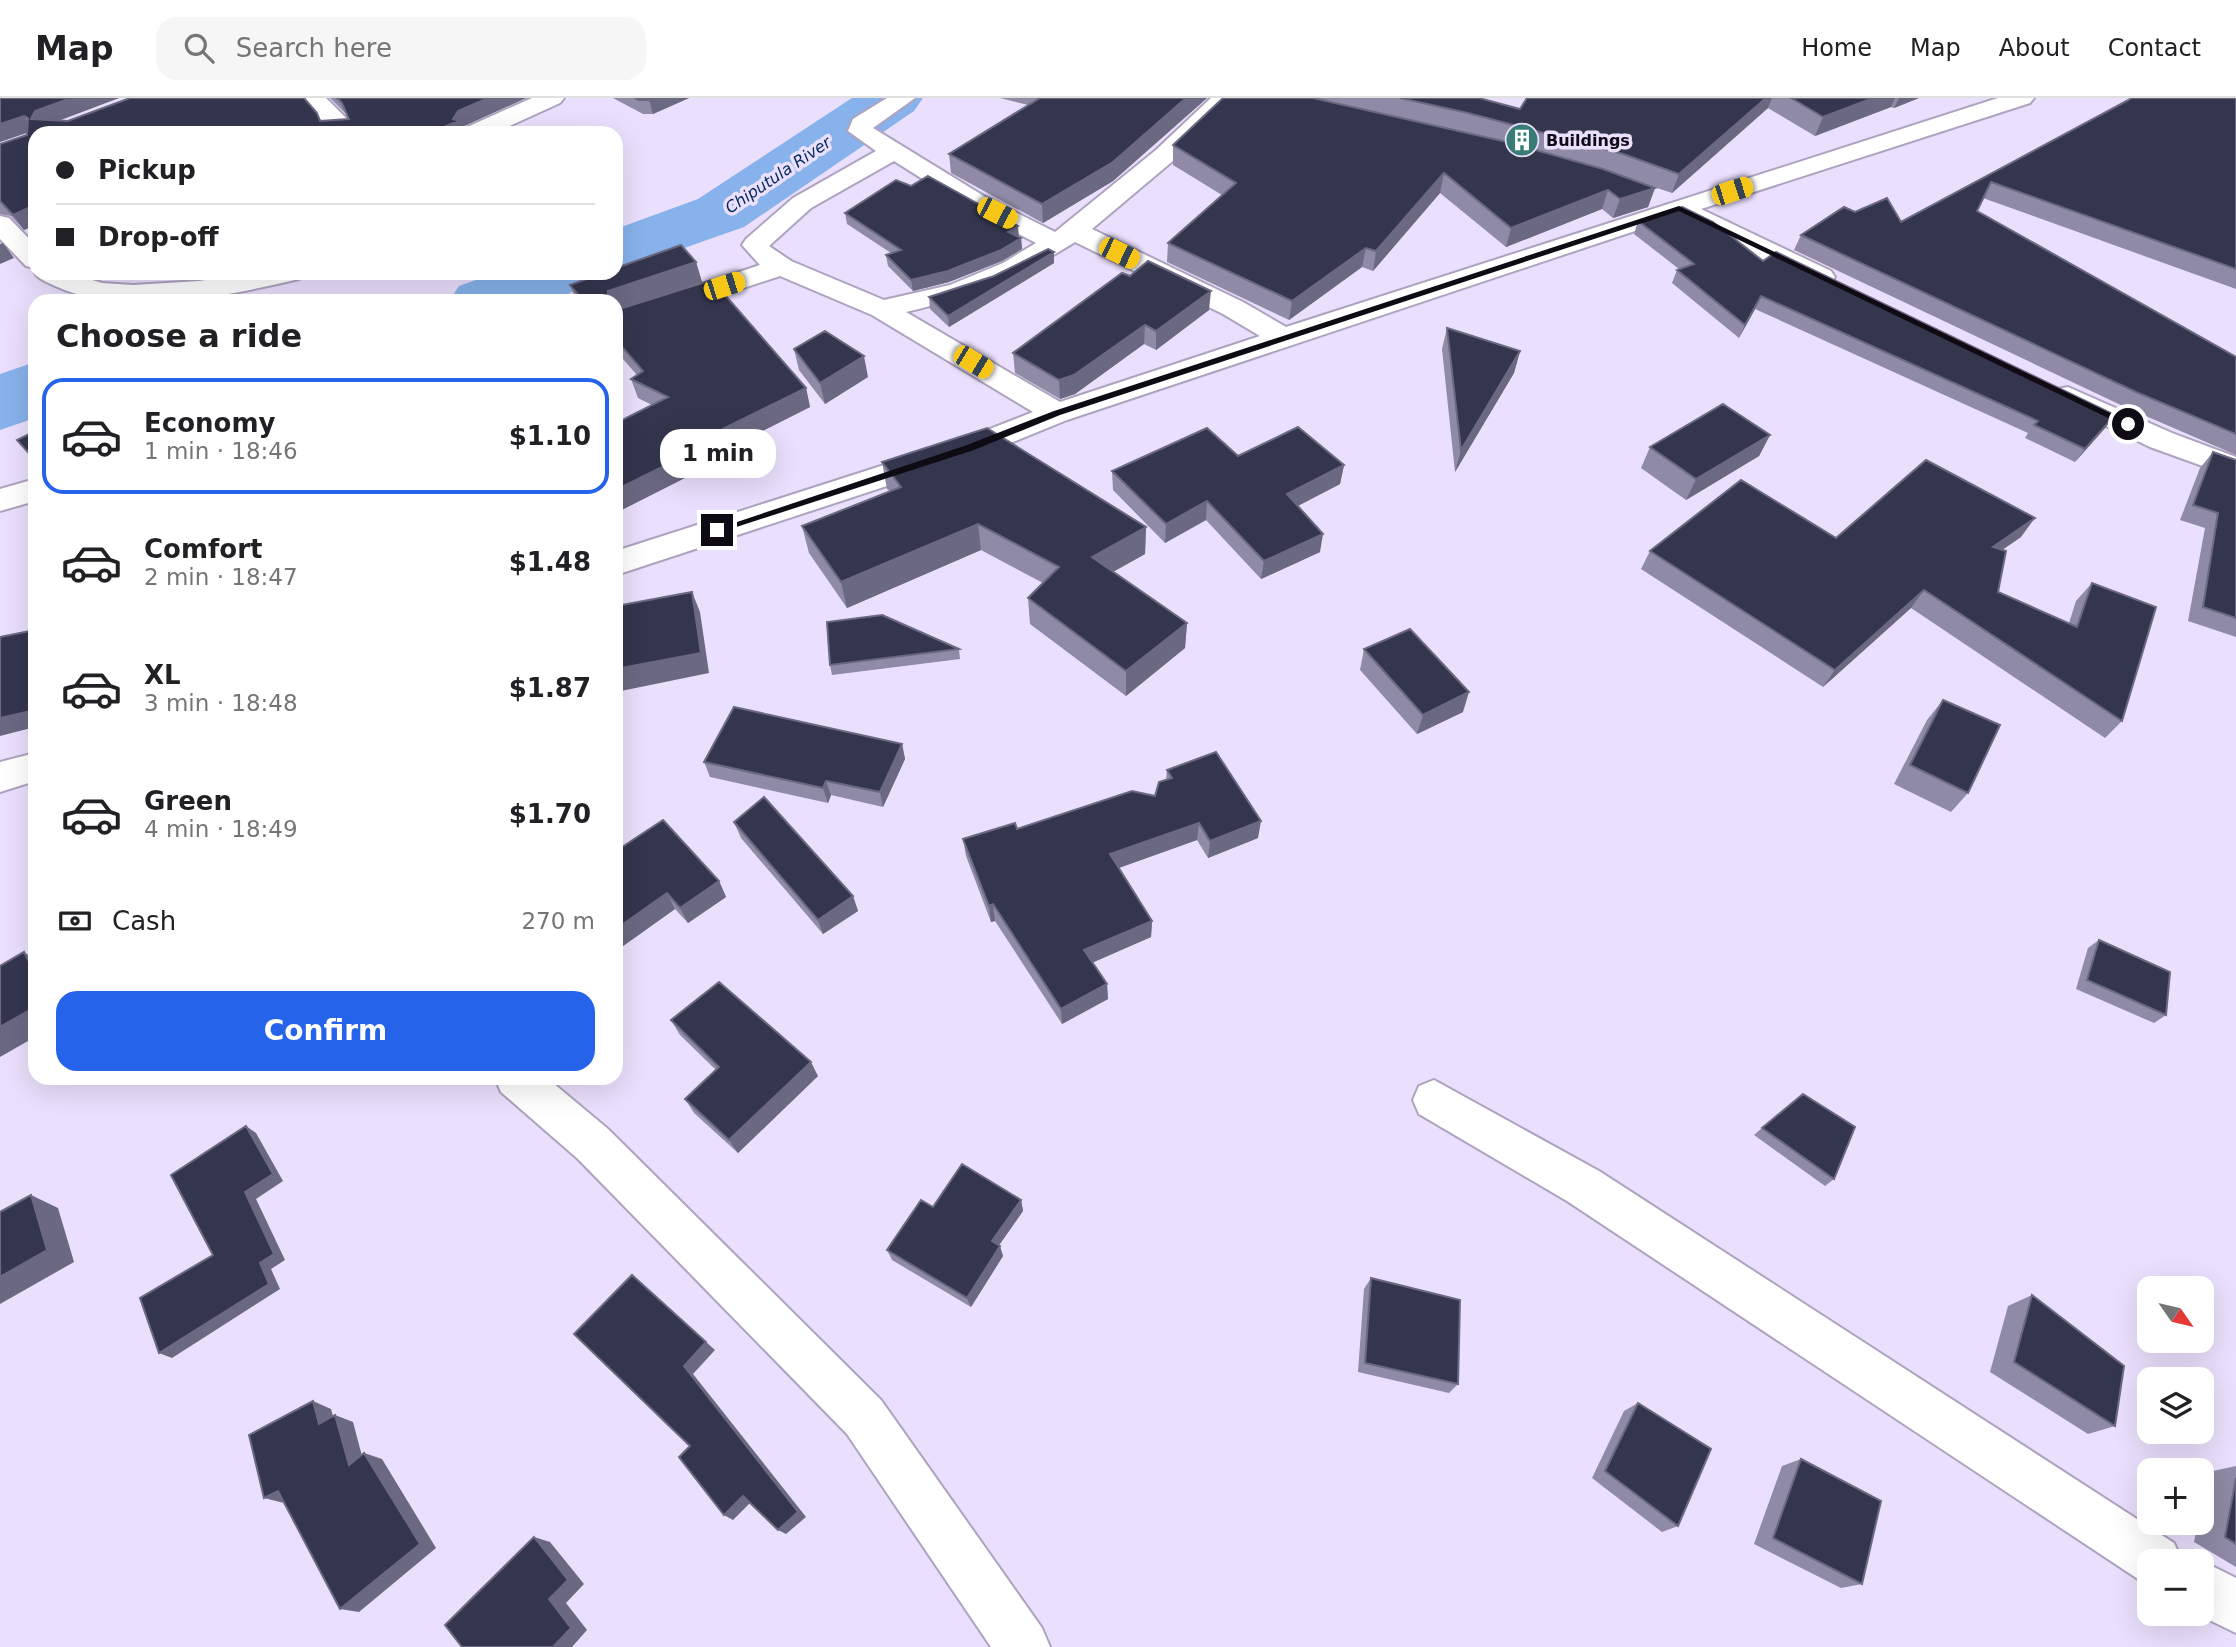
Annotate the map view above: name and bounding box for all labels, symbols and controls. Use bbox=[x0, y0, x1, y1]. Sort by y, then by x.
search box bbox=[156, 17, 646, 80]
text: Map bbox=[35, 29, 114, 68]
icon: search bbox=[180, 29, 218, 67]
text: Search here bbox=[236, 33, 392, 63]
text: Home bbox=[1801, 34, 1872, 62]
text: Map bbox=[1910, 34, 1961, 62]
text: About bbox=[1999, 34, 2070, 62]
text: Contact bbox=[2108, 34, 2201, 62]
building icon: Buildings bbox=[1503, 121, 1541, 159]
place label: Buildings bbox=[1546, 131, 1630, 150]
water label: Chiputula River bbox=[722, 132, 836, 217]
text: Pickup bbox=[98, 155, 196, 185]
car bbox=[1709, 175, 1756, 207]
car bbox=[974, 194, 1021, 232]
text: Drop-off bbox=[98, 222, 219, 252]
car bbox=[1096, 234, 1143, 272]
car bbox=[701, 270, 748, 302]
text: Choose a ride bbox=[56, 317, 302, 355]
car bbox=[950, 342, 997, 382]
icon: car bbox=[60, 405, 123, 468]
text: Economy bbox=[144, 408, 275, 438]
route start bbox=[2112, 408, 2144, 440]
text: $1.10 bbox=[509, 421, 591, 451]
callout: 1 min bbox=[659, 428, 775, 478]
text: 1 min · 18:46 bbox=[144, 438, 298, 464]
text: 1 min bbox=[682, 440, 754, 466]
route end bbox=[701, 514, 733, 546]
icon: car bbox=[60, 531, 123, 594]
text: Comfort bbox=[144, 534, 262, 564]
text: $1.48 bbox=[509, 547, 591, 577]
text: 2 min · 18:47 bbox=[144, 564, 298, 590]
icon: car bbox=[60, 657, 123, 720]
text: XL bbox=[144, 660, 181, 690]
text: $1.87 bbox=[509, 673, 591, 703]
text: 3 min · 18:48 bbox=[144, 690, 298, 716]
icon: car bbox=[60, 783, 123, 846]
text: Green bbox=[144, 786, 232, 816]
text: $1.70 bbox=[509, 799, 591, 829]
text: 4 min · 18:49 bbox=[144, 816, 298, 842]
icon: cash bbox=[56, 902, 94, 940]
text: Cash bbox=[112, 906, 176, 936]
text: 270 m bbox=[521, 908, 595, 934]
button: Confirm bbox=[56, 991, 595, 1071]
north arrow bbox=[2137, 1276, 2214, 1353]
map controls bbox=[2137, 1276, 2214, 1626]
button: layers bbox=[2137, 1367, 2214, 1444]
button: + bbox=[2137, 1458, 2214, 1535]
button: − bbox=[2137, 1549, 2214, 1626]

